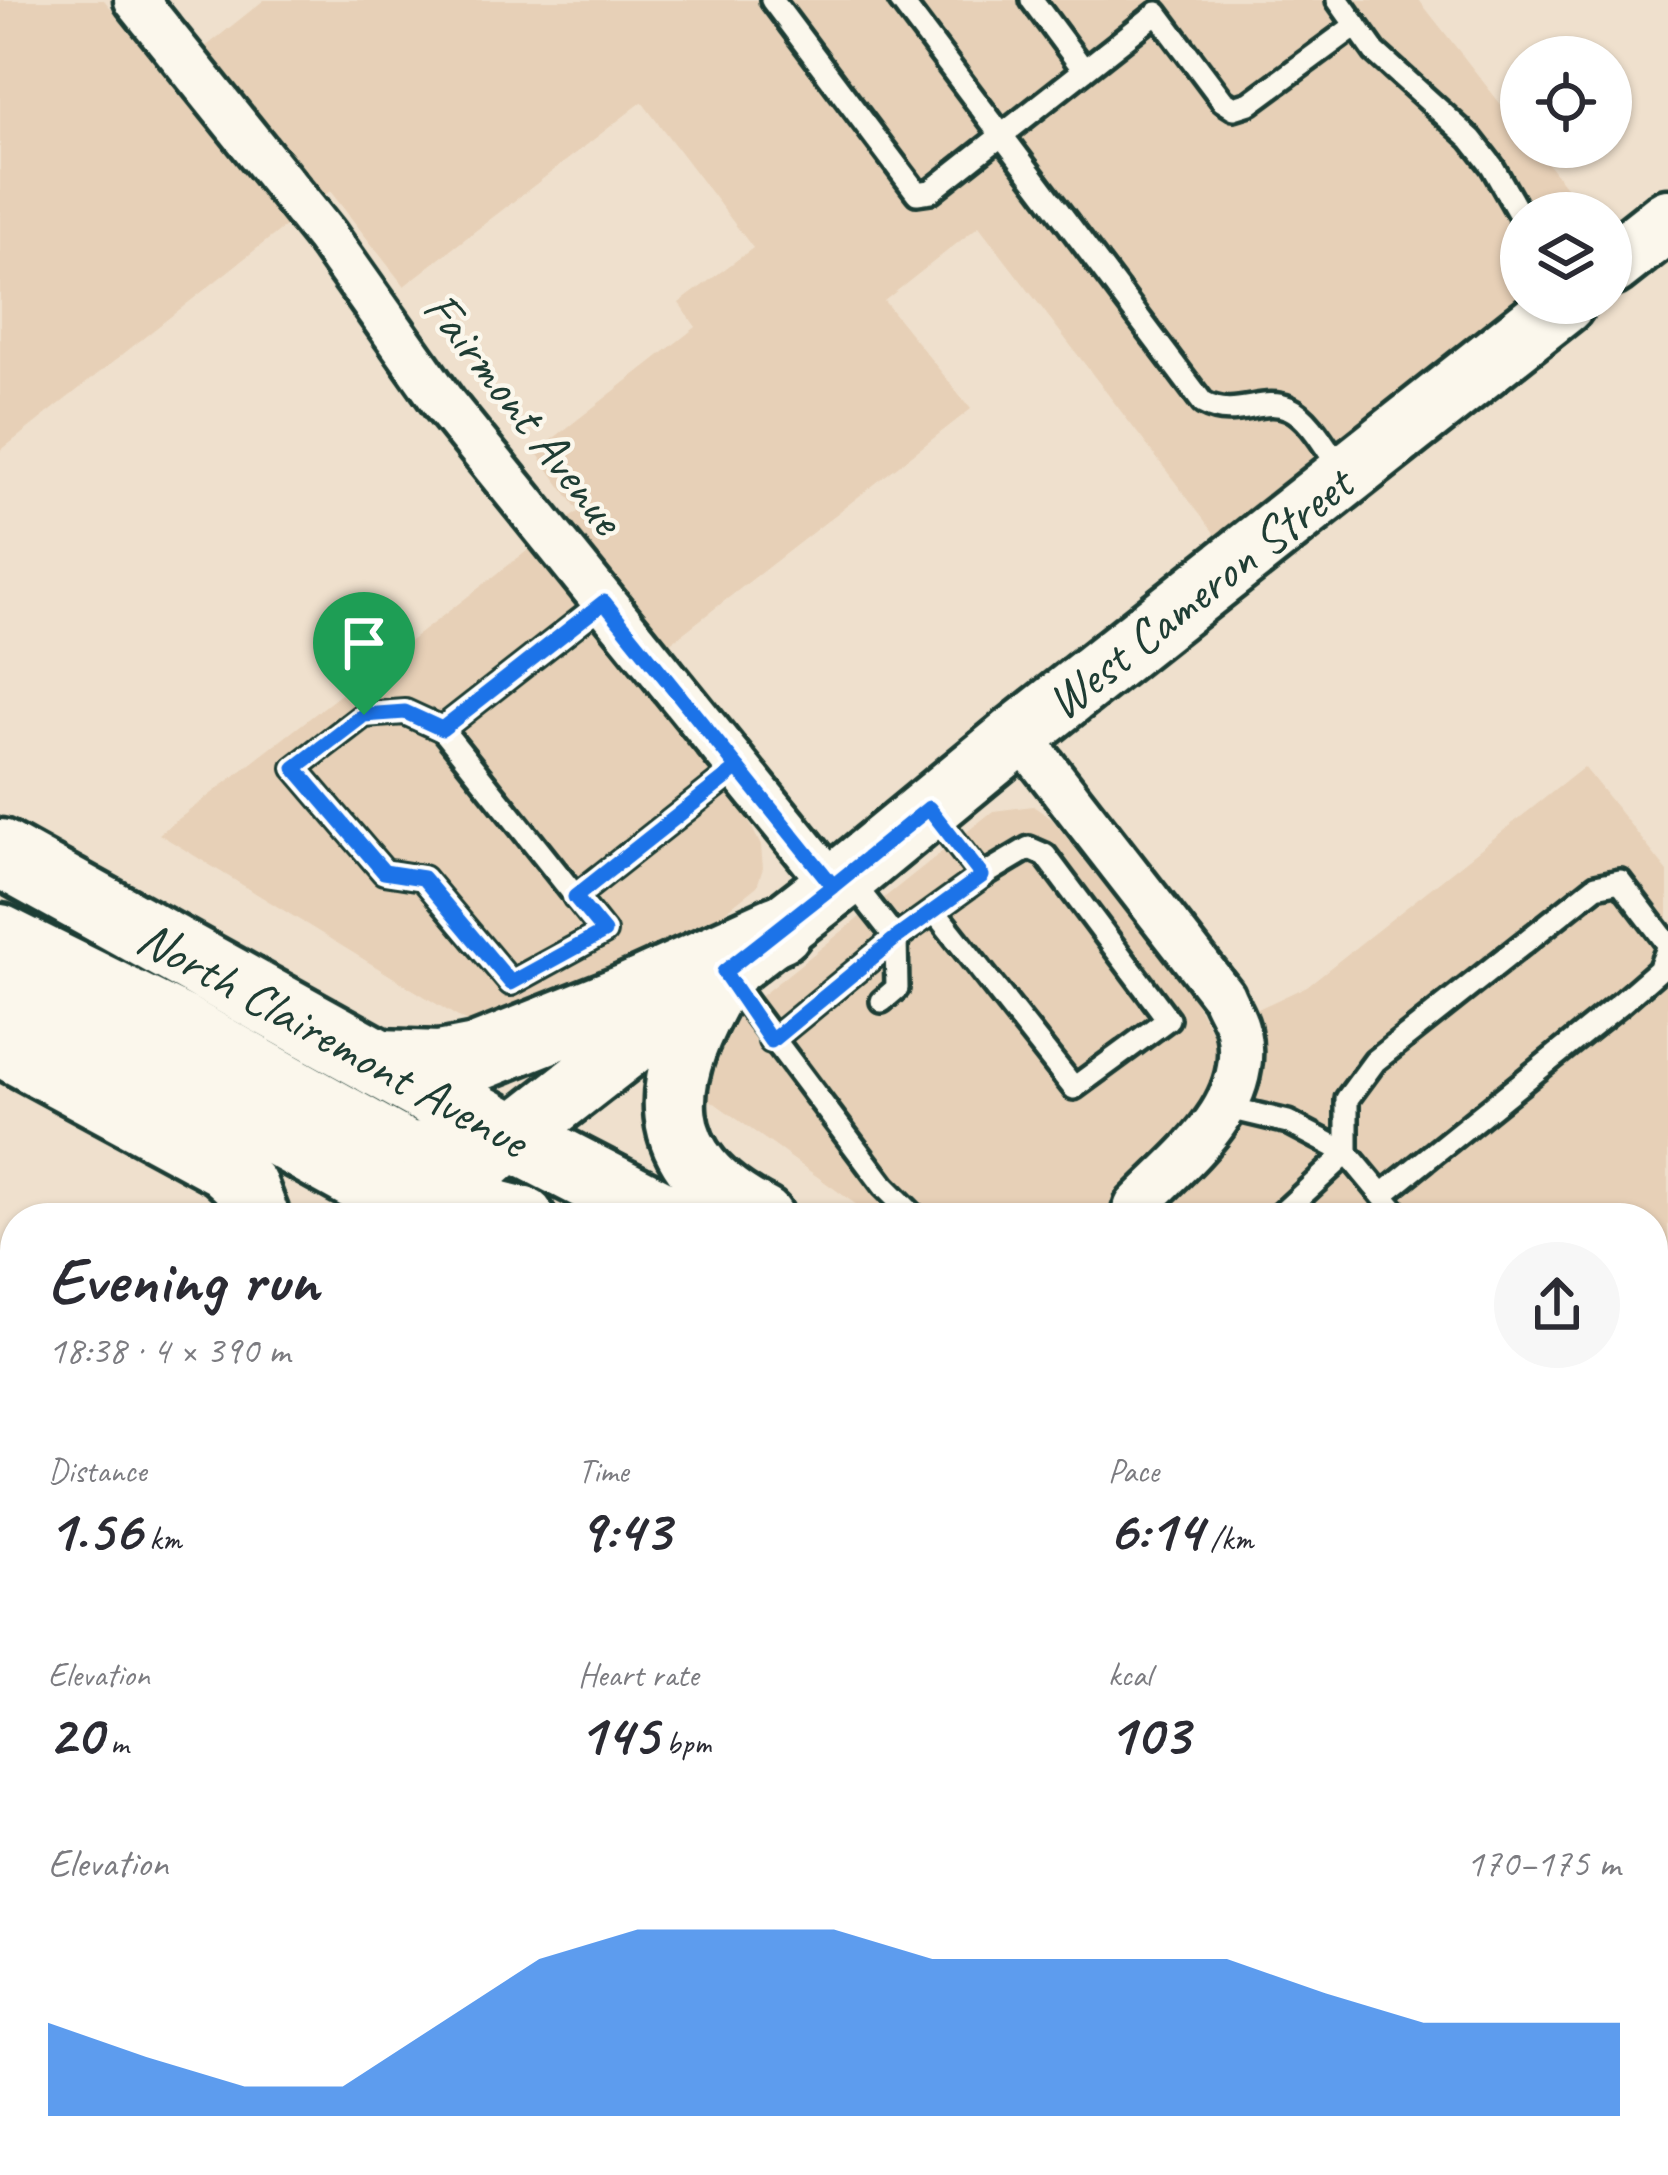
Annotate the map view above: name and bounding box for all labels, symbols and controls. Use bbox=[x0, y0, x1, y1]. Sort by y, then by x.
map controls bbox=[1500, 36, 1632, 324]
button: locate bbox=[1500, 36, 1632, 168]
button: layers bbox=[1500, 192, 1632, 324]
street label: Fairmont Avenue bbox=[410, 278, 641, 550]
street label: West Cameron Street bbox=[1033, 449, 1369, 734]
pin bbox=[313, 592, 415, 715]
icon: arrive bbox=[331, 610, 397, 676]
street label: North Clairemont Avenue bbox=[127, 905, 541, 1174]
text: Evening run bbox=[48, 1239, 318, 1322]
button: share bbox=[1494, 1242, 1620, 1368]
text: 18:38 · 4 × 390 m bbox=[48, 1326, 290, 1375]
text: Distance bbox=[48, 1450, 146, 1492]
text: Time bbox=[578, 1450, 629, 1492]
text: Pace bbox=[1108, 1450, 1159, 1492]
text: 1.56 bbox=[48, 1492, 141, 1568]
text: 9:43 bbox=[578, 1492, 670, 1568]
text: 6:14 bbox=[1108, 1492, 1202, 1568]
text: km bbox=[141, 1518, 181, 1560]
text: /km bbox=[1202, 1518, 1253, 1560]
text: Elevation bbox=[48, 1654, 150, 1696]
text: Heart rate bbox=[578, 1654, 698, 1696]
text: kcal bbox=[1108, 1654, 1152, 1696]
text: 20 bbox=[48, 1696, 102, 1772]
text: 145 bbox=[578, 1696, 658, 1772]
text: 103 bbox=[1108, 1696, 1189, 1772]
text: m bbox=[102, 1722, 128, 1764]
text: bpm bbox=[658, 1722, 711, 1764]
text: Elevation bbox=[48, 1839, 168, 1888]
text: 170–175 m bbox=[1466, 1839, 1620, 1888]

